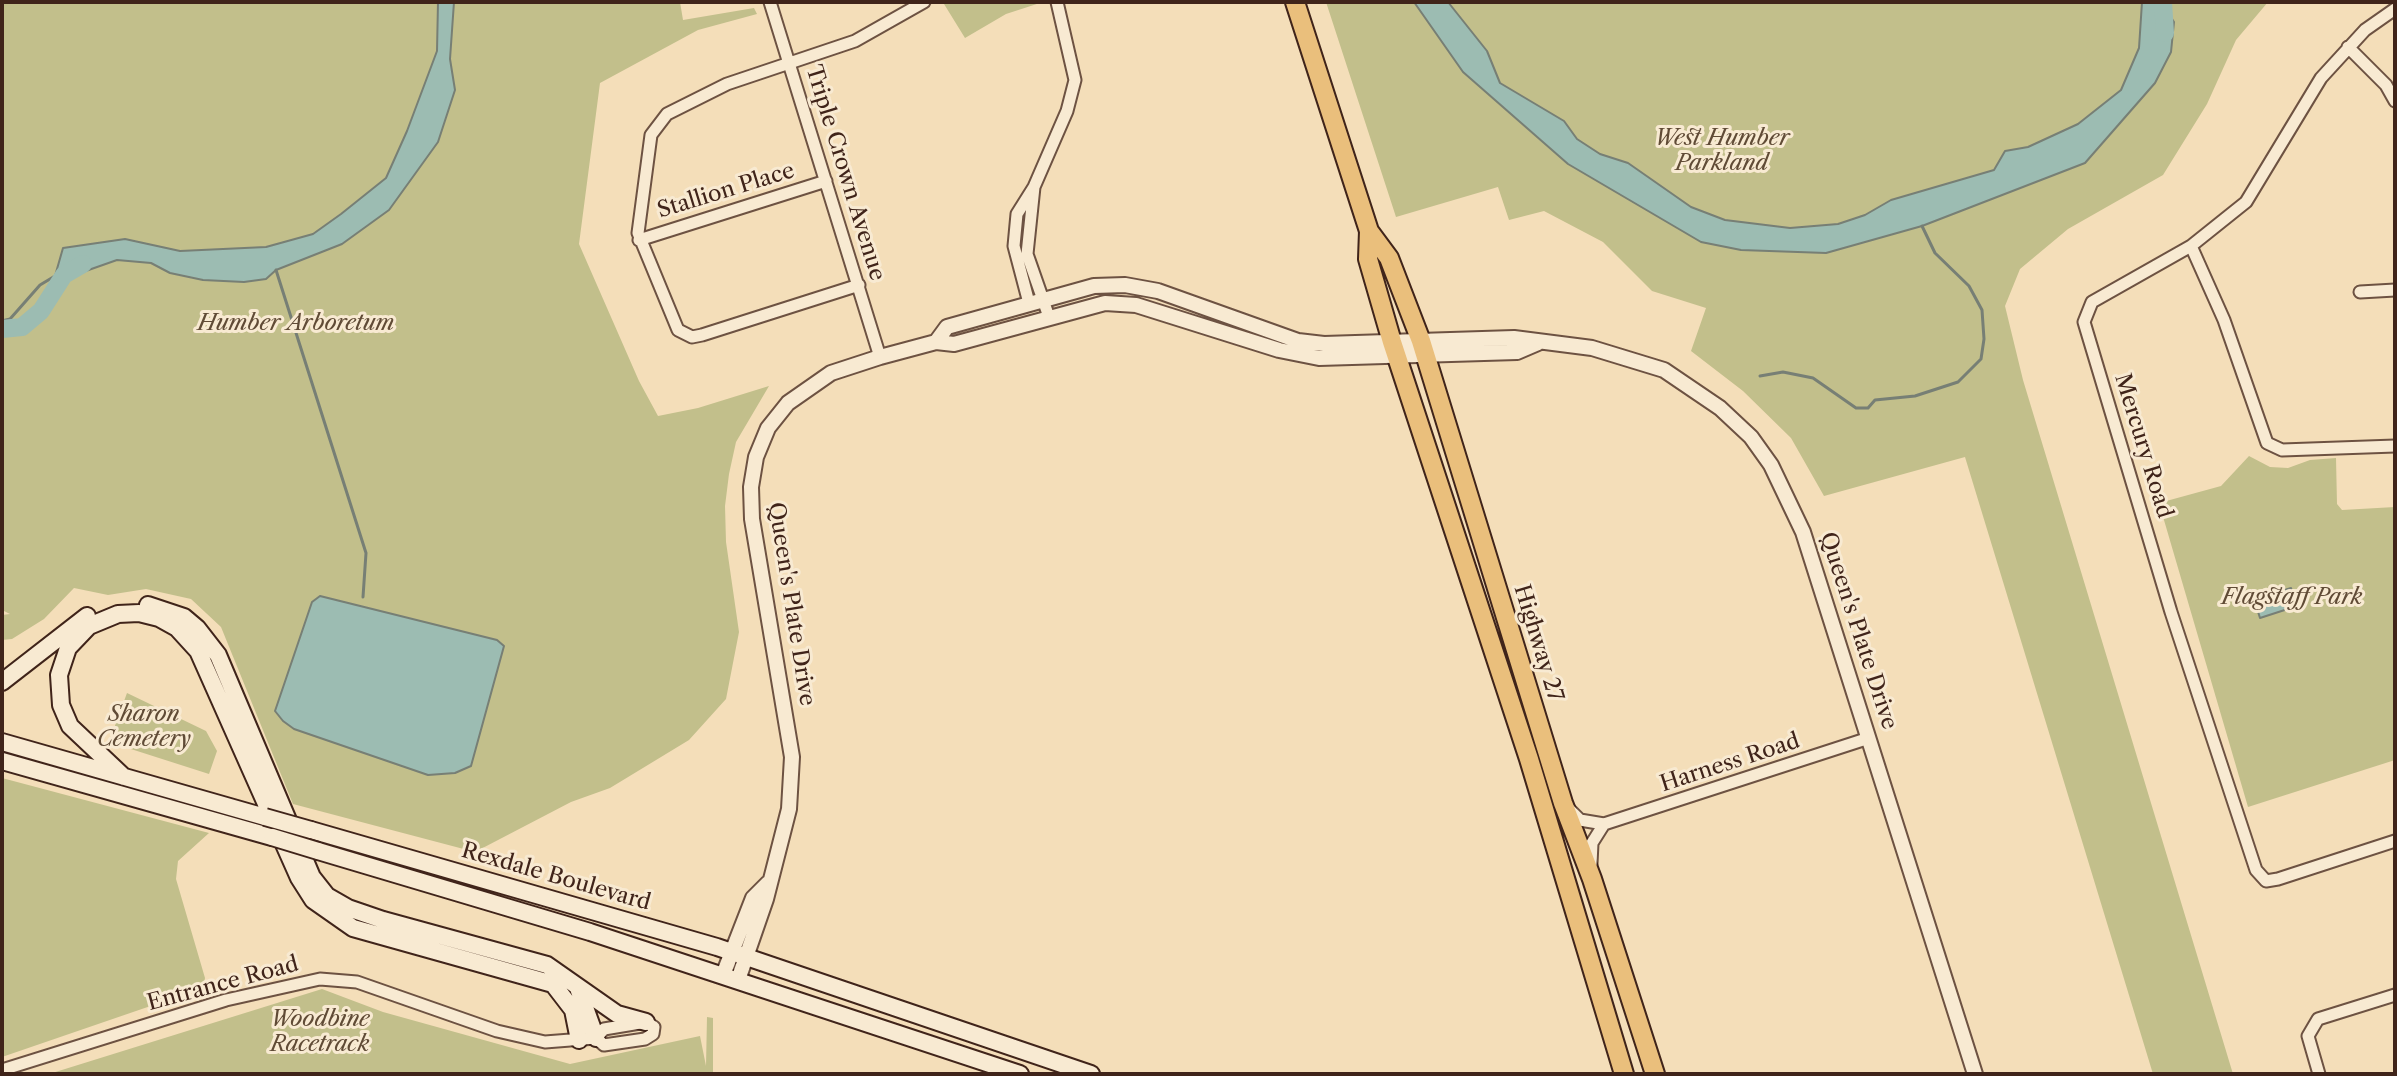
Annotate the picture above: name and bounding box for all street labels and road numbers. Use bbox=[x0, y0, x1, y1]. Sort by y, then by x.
street label: Triple Crown Avenue bbox=[800, 62, 890, 284]
street label: Stallion Place bbox=[654, 158, 798, 224]
street label: Mercury Road bbox=[2108, 370, 2178, 522]
street label: Queen's Plate Drive bbox=[762, 500, 820, 708]
street label: Queen's Plate Drive bbox=[1814, 529, 1902, 733]
street label: Highway 27 bbox=[1508, 581, 1568, 705]
street label: Harness Road bbox=[1657, 728, 1803, 798]
street label: Rexdale Boulevard bbox=[458, 837, 654, 917]
street label: Entrance Road bbox=[145, 951, 301, 1017]

